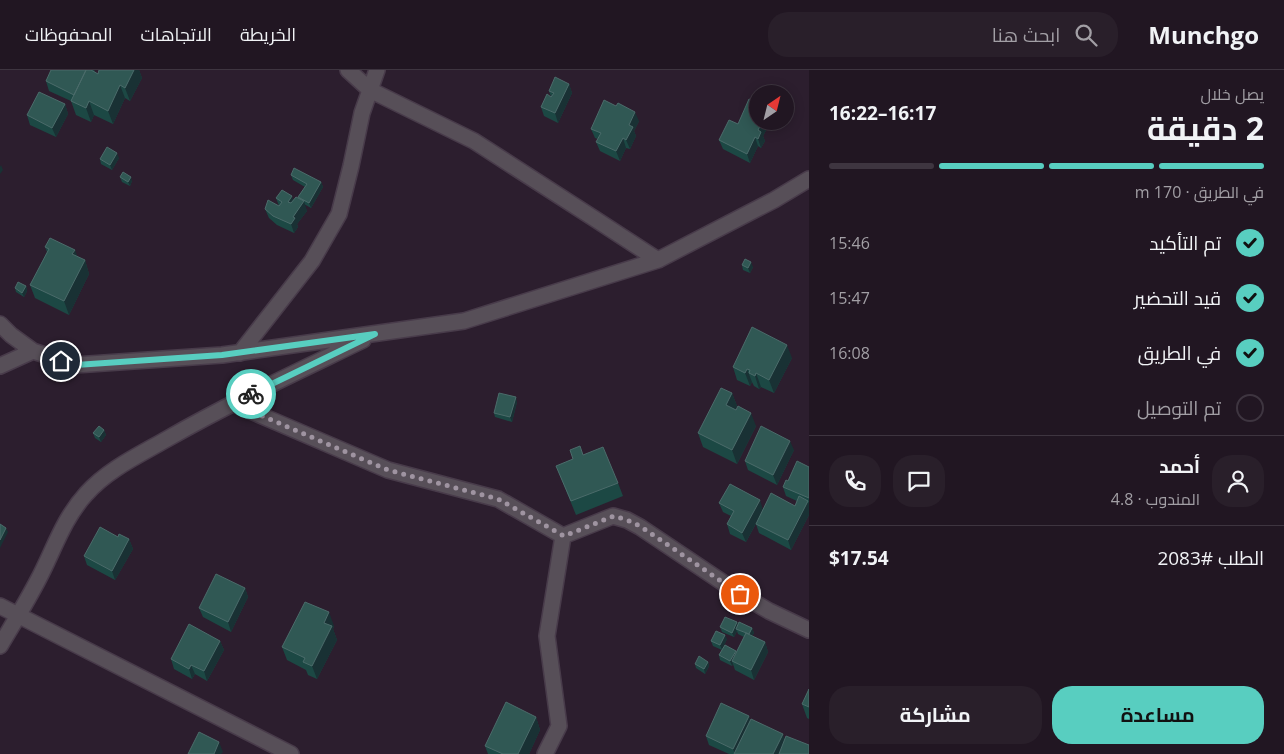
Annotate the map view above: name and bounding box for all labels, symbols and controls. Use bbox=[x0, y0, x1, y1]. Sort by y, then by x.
search box bbox=[768, 12, 1118, 57]
text: Munchgo bbox=[1148, 18, 1259, 51]
icon: search bbox=[1072, 21, 1100, 49]
text: المحفوظات bbox=[25, 22, 113, 46]
text: الاتجاهات bbox=[141, 22, 212, 46]
text: الخريطة bbox=[240, 22, 296, 46]
text: ابحث هنا bbox=[992, 22, 1060, 48]
text: يصل خلال bbox=[1200, 83, 1264, 105]
north arrow bbox=[749, 85, 794, 130]
map controls bbox=[749, 85, 794, 130]
text: 16:17–16:22 bbox=[829, 100, 936, 126]
text: 2 دقيقة bbox=[1147, 106, 1264, 149]
text: في الطريق · 170 m bbox=[1135, 181, 1264, 203]
icon: check bbox=[1236, 229, 1264, 257]
text: تم التأكيد bbox=[1149, 230, 1221, 256]
text: 15:46 bbox=[829, 232, 870, 254]
icon: check bbox=[1236, 284, 1264, 312]
text: قيد التحضير bbox=[1134, 285, 1221, 311]
text: 15:47 bbox=[829, 287, 870, 309]
icon: check bbox=[1236, 339, 1264, 367]
pin bbox=[40, 340, 82, 382]
text: في الطريق bbox=[1138, 340, 1221, 366]
text: 16:08 bbox=[829, 342, 870, 364]
icon: home bbox=[47, 347, 75, 375]
courier bbox=[226, 369, 276, 419]
icon: bike bbox=[237, 380, 265, 408]
text: تم التوصيل bbox=[1137, 395, 1221, 421]
text: أحمد bbox=[1159, 453, 1200, 479]
button: phone bbox=[829, 455, 881, 507]
button: chat bbox=[893, 455, 945, 507]
button: person bbox=[1212, 455, 1264, 507]
text: المندوب · 4.8 bbox=[1111, 488, 1200, 510]
text: $17.54 bbox=[829, 545, 889, 571]
text: الطلب #2083 bbox=[1157, 545, 1264, 571]
pin bbox=[719, 573, 761, 615]
icon: bag bbox=[726, 580, 754, 608]
button: مشاركة bbox=[829, 686, 1042, 744]
button: مساعدة bbox=[1052, 686, 1264, 744]

